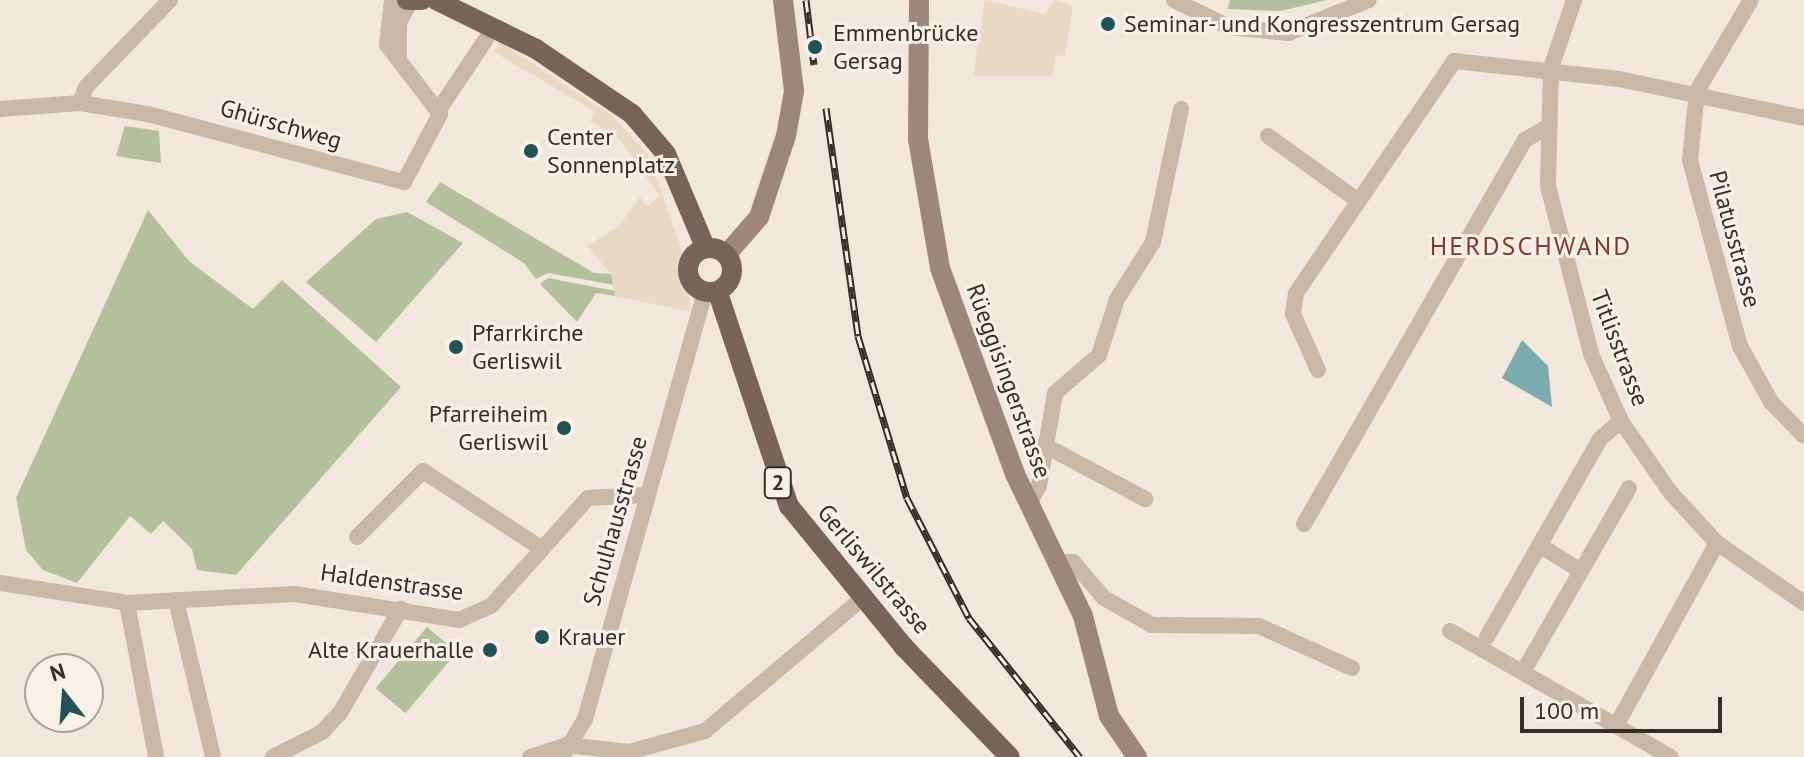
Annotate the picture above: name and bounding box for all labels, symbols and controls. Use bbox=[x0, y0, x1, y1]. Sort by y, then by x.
place label: Seminar- und Kongresszentrum Gersag bbox=[1124, 10, 1522, 38]
marker: Seminar- und Kongresszentrum Gersag bbox=[1099, 15, 1117, 33]
place label: Emmenbrücke Gersag bbox=[833, 19, 978, 75]
marker: Emmenbrücke Gersag bbox=[804, 36, 826, 58]
street label: Ghürschweg bbox=[217, 93, 345, 155]
place label: Center Sonnenplatz bbox=[547, 123, 675, 179]
marker: Center Sonnenplatz bbox=[522, 142, 540, 160]
street label: Pilatusstrasse bbox=[1703, 167, 1767, 311]
district label: HERDSCHWAND bbox=[1430, 230, 1632, 262]
street label: Rüeggisingerstrasse bbox=[960, 280, 1058, 482]
street label: Titlisstrasse bbox=[1585, 286, 1655, 410]
place label: Pfarrkirche Gerliswil bbox=[472, 319, 584, 375]
marker: Pfarrkirche Gerliswil bbox=[447, 338, 465, 356]
place label: Pfarreiheim Gerliswil bbox=[429, 400, 548, 456]
marker: Pfarreiheim Gerliswil bbox=[555, 419, 573, 437]
street label: Schulhausstrasse bbox=[577, 433, 653, 609]
road number: 2 bbox=[762, 465, 794, 501]
street label: Gerliswilstrasse bbox=[811, 498, 937, 640]
street label: Haldenstrasse bbox=[319, 558, 465, 606]
place label: Krauer bbox=[558, 623, 625, 651]
marker: Krauer bbox=[533, 628, 551, 646]
place label: Alte Krauerhalle bbox=[308, 636, 474, 664]
marker: Alte Krauerhalle bbox=[481, 641, 499, 659]
north arrow bbox=[24, 653, 104, 733]
text: N bbox=[47, 656, 69, 687]
scale bar bbox=[1524, 681, 1726, 731]
text: 100 m bbox=[1534, 695, 1599, 726]

